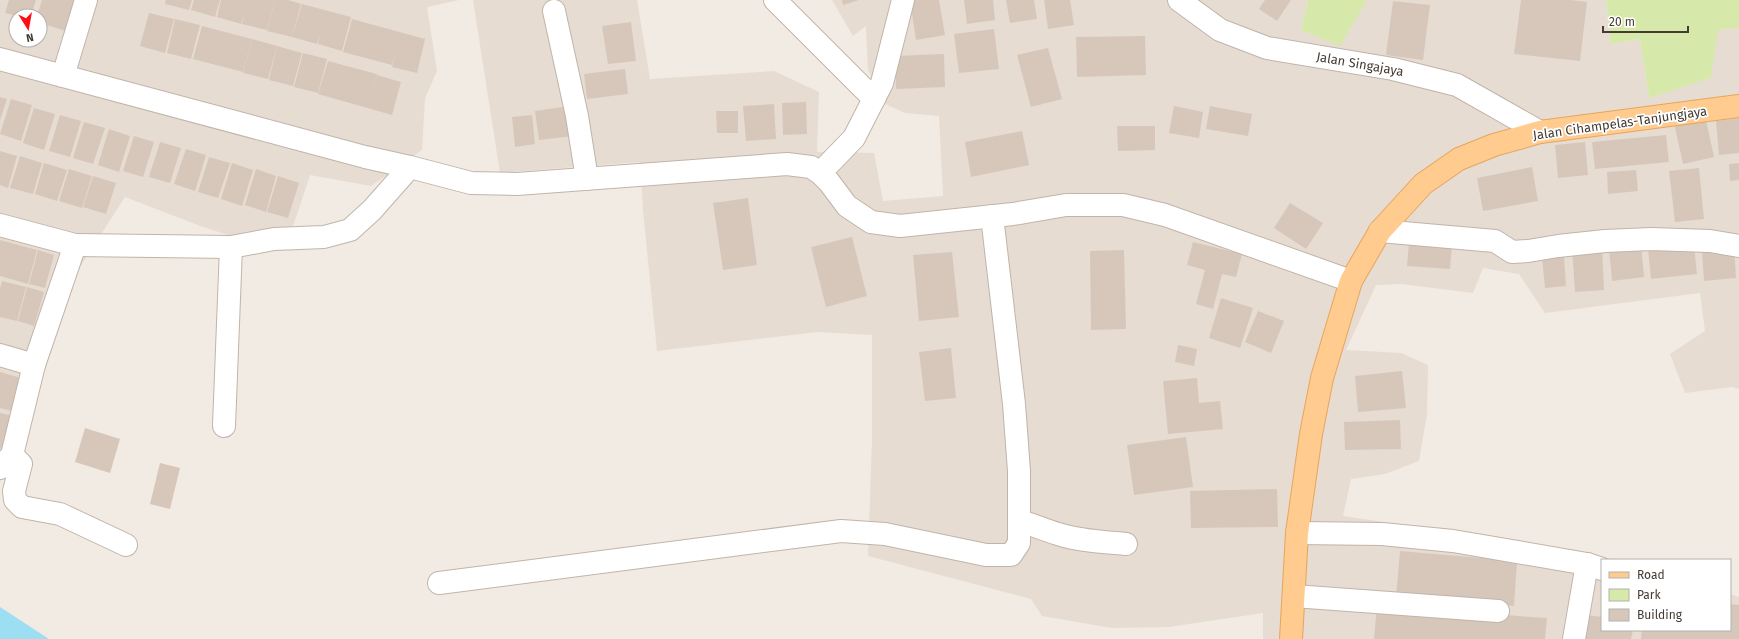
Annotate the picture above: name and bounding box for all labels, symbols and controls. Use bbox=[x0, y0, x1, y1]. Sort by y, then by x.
north arrow bbox=[8, 8, 48, 48]
scale bar bbox=[1603, 8, 1688, 34]
text: 20 m bbox=[1609, 15, 1635, 29]
text: N bbox=[25, 30, 35, 44]
street label: Jalan Singajaya bbox=[1315, 49, 1405, 79]
street label: Jalan Cihampelas-Tanjungjaya bbox=[1532, 103, 1708, 143]
legend bbox=[1601, 559, 1731, 631]
text: Road bbox=[1637, 568, 1665, 582]
text: Park bbox=[1637, 588, 1661, 602]
text: Building bbox=[1637, 608, 1683, 622]

